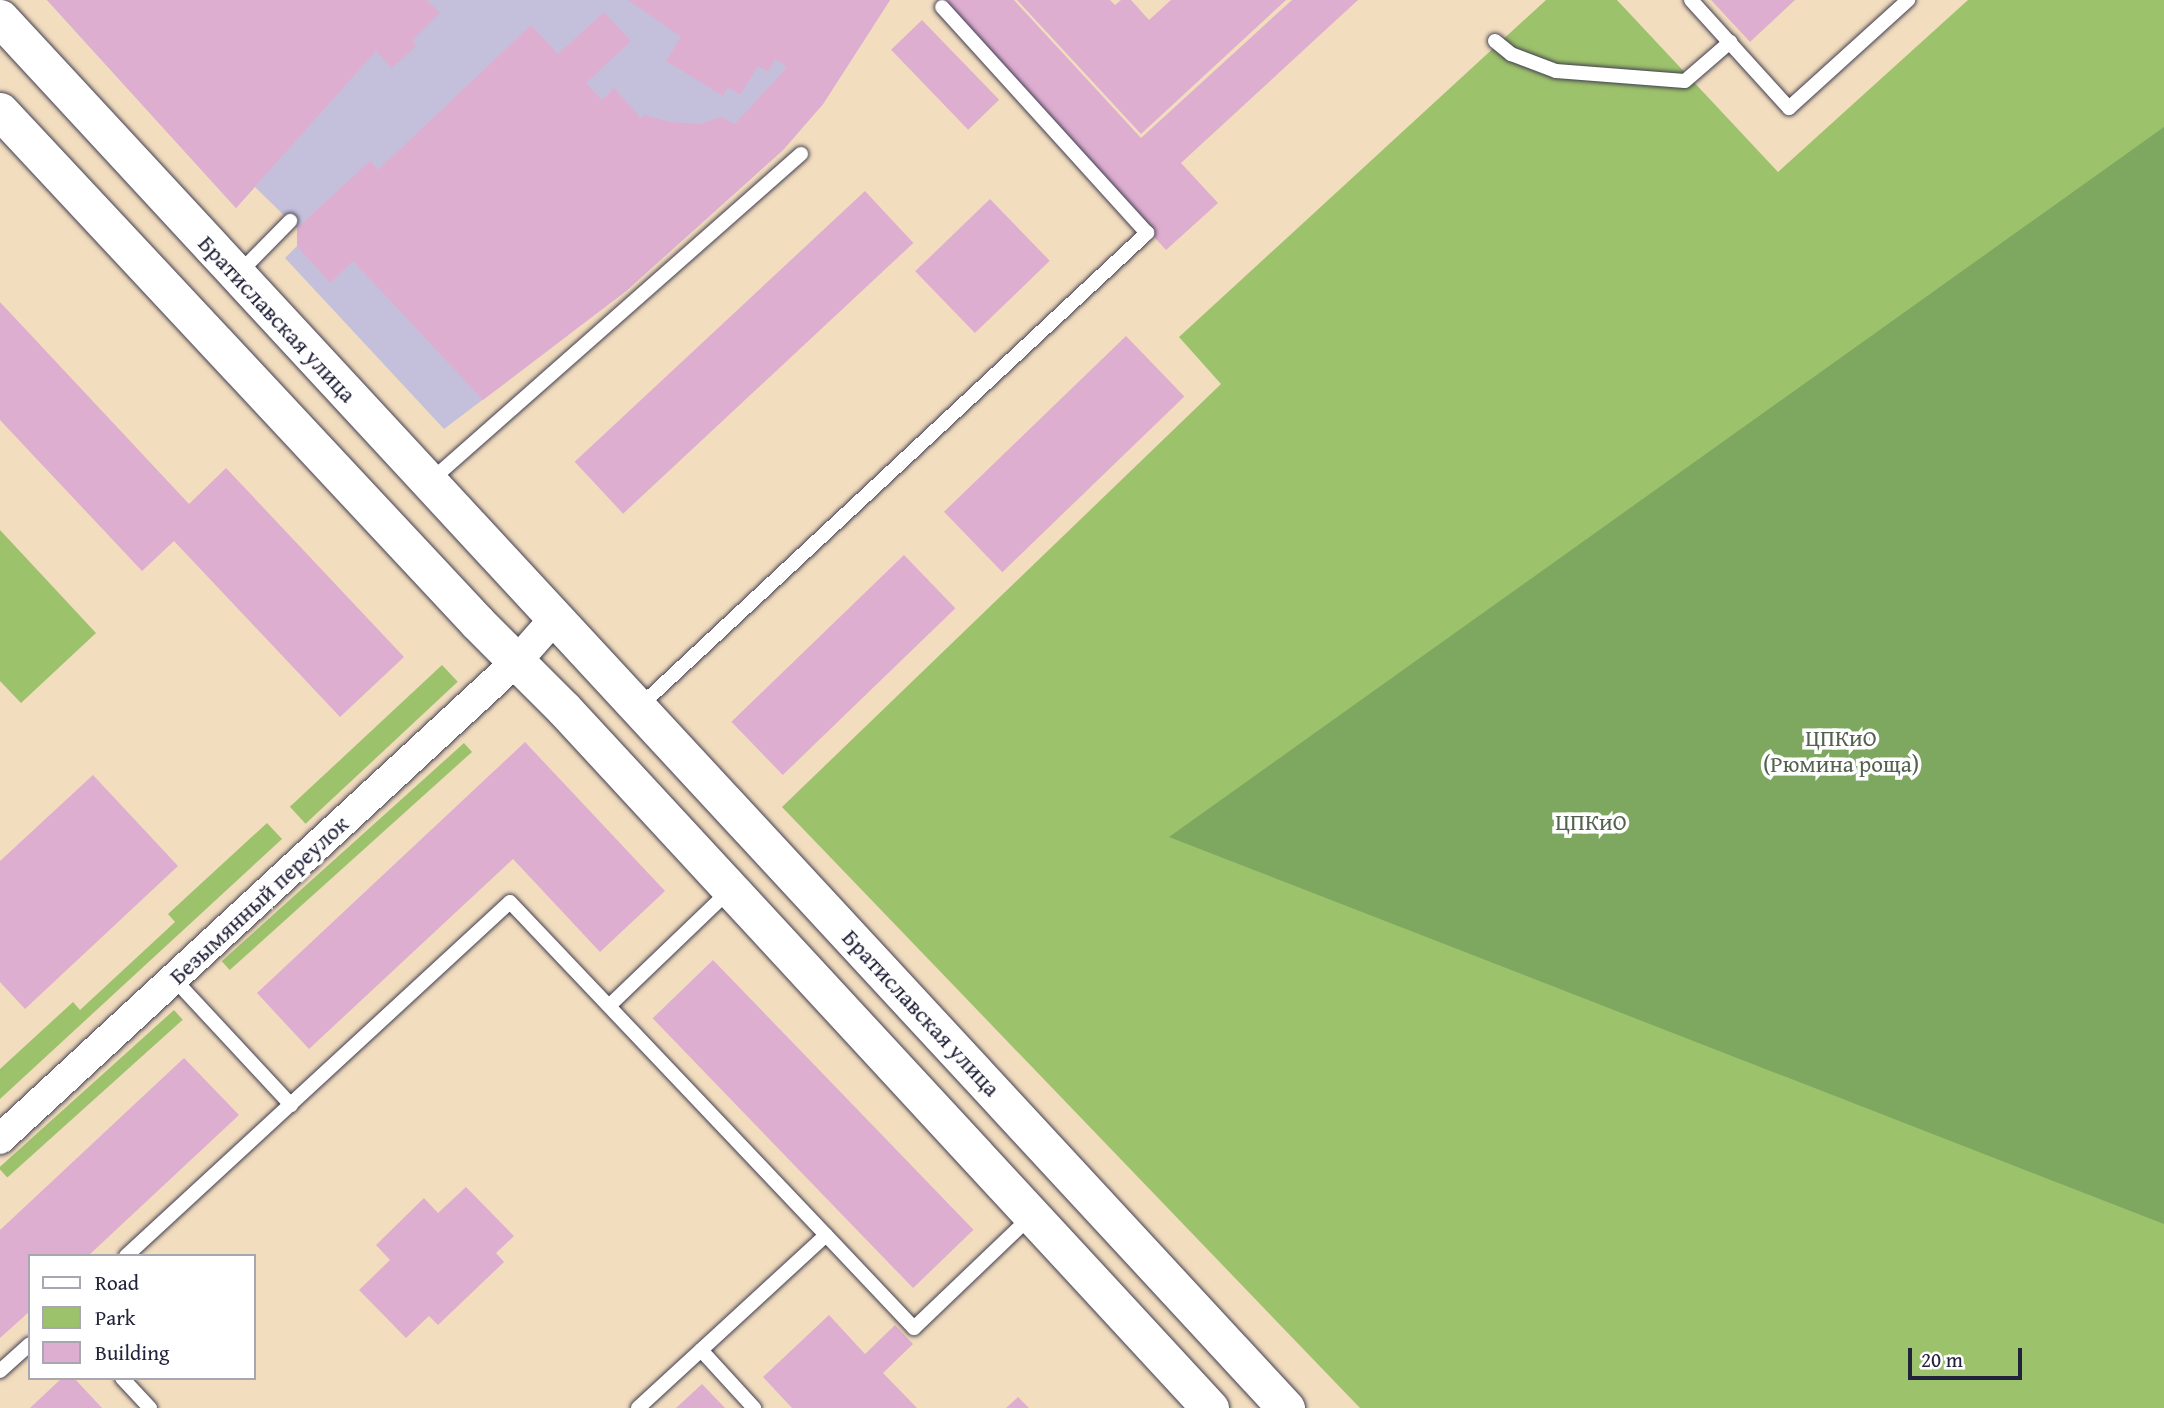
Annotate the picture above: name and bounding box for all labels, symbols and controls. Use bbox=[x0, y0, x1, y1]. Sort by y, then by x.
street label: Братиславская улица bbox=[193, 230, 361, 408]
park label: ЦПКиО (Рюмина роща) bbox=[1763, 724, 1919, 778]
park label: ЦПКиО bbox=[1555, 808, 1627, 836]
street label: Безымянный переулок bbox=[164, 810, 354, 990]
street label: Братиславская улица bbox=[837, 924, 1005, 1102]
legend bbox=[28, 1254, 256, 1380]
text: Road bbox=[95, 1267, 139, 1298]
text: Park bbox=[95, 1302, 136, 1333]
scale bar bbox=[1912, 1334, 2026, 1378]
text: Building bbox=[95, 1337, 169, 1368]
text: 20 m bbox=[1921, 1344, 1963, 1375]

